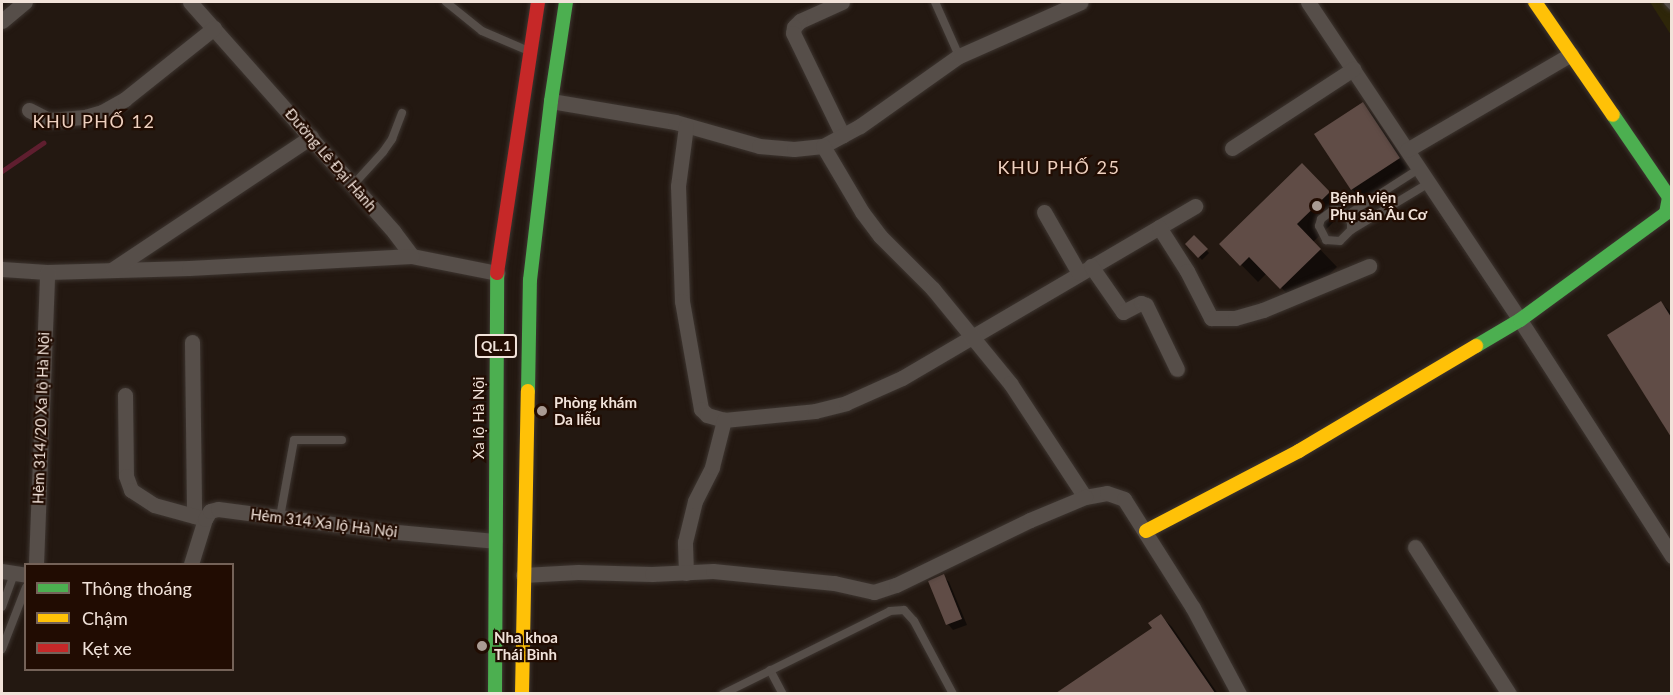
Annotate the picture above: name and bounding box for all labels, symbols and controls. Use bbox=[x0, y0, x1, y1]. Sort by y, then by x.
street label: Đường Lê Đại Hành bbox=[281, 105, 381, 215]
district label: KHU PHỐ 12 bbox=[33, 110, 155, 132]
district label: KHU PHỐ 25 bbox=[998, 156, 1120, 178]
place label: Bệnh viện Phụ sản Âu Cơ bbox=[1330, 188, 1428, 223]
marker: Bệnh viện Phụ sản Âu Cơ bbox=[1308, 197, 1326, 215]
street label: Hẻm 314/20 Xa lộ Hà Nội bbox=[29, 332, 53, 504]
road number: QL.1 bbox=[474, 335, 518, 357]
street label: Xa lộ Hà Nội bbox=[470, 377, 488, 459]
place label: Phòng khám Da liễu bbox=[554, 393, 637, 428]
marker: Phòng khám Da liễu bbox=[535, 404, 549, 418]
street label: Hẻm 314 Xa lộ Hà Nội bbox=[250, 505, 398, 541]
legend bbox=[24, 563, 234, 671]
text: Thông thoáng bbox=[82, 577, 192, 599]
text: Chậm bbox=[82, 607, 128, 629]
place label: Nha khoa Thái Bình bbox=[494, 628, 558, 663]
text: Kẹt xe bbox=[82, 637, 132, 659]
marker: Nha khoa Thái Bình bbox=[475, 639, 489, 653]

